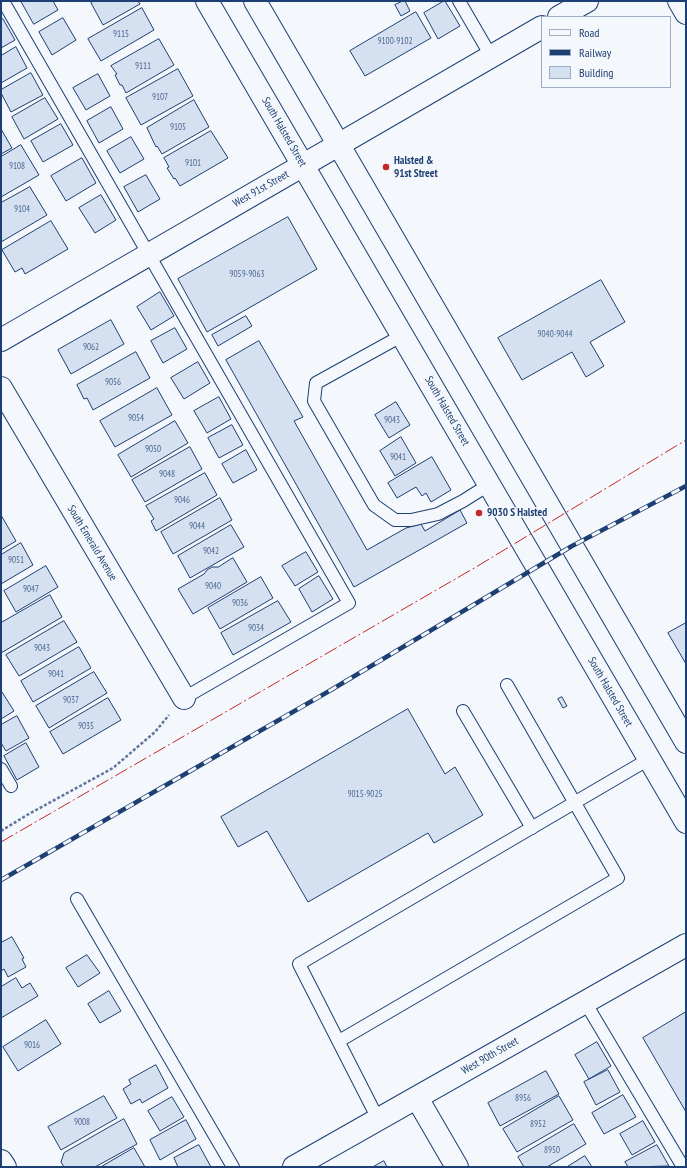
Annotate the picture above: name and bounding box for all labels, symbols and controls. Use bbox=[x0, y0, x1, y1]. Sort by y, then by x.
legend bbox=[541, 16, 671, 88]
text: Road bbox=[579, 25, 599, 40]
house number: 9115 bbox=[113, 29, 129, 39]
house number: 9100-9102 bbox=[377, 36, 413, 46]
text: Railway bbox=[579, 45, 611, 60]
house number: 9111 bbox=[135, 61, 151, 71]
text: Building bbox=[579, 65, 614, 80]
house number: 9107 bbox=[152, 92, 168, 102]
street label: South Halsted Street bbox=[259, 95, 309, 169]
house number: 9105 bbox=[170, 122, 186, 132]
place label: Halsted & 91st Street bbox=[394, 154, 438, 180]
house number: 9101 bbox=[185, 158, 201, 168]
house number: 9108 bbox=[9, 161, 25, 171]
marker: Halsted & 91st Street bbox=[381, 162, 391, 172]
street label: West 91st Street bbox=[231, 168, 291, 210]
house number: 9104 bbox=[14, 204, 30, 214]
house number: 9059-9063 bbox=[229, 269, 265, 279]
house number: 9040-9044 bbox=[537, 329, 573, 339]
house number: 9062 bbox=[83, 342, 99, 352]
street label: South Halsted Street bbox=[422, 374, 472, 448]
house number: 9056 bbox=[105, 377, 121, 387]
house number: 9054 bbox=[128, 413, 144, 423]
house number: 9043 bbox=[384, 415, 400, 425]
house number: 9050 bbox=[145, 444, 161, 454]
house number: 9041 bbox=[390, 452, 406, 462]
house number: 9048 bbox=[159, 469, 175, 479]
house number: 9046 bbox=[174, 495, 190, 505]
street label: South Emerald Avenue bbox=[64, 503, 120, 583]
place label: 9030 S Halsted bbox=[487, 506, 547, 520]
marker: 9030 S Halsted bbox=[474, 508, 484, 518]
house number: 9044 bbox=[189, 521, 205, 531]
house number: 9042 bbox=[203, 546, 219, 556]
house number: 9051 bbox=[8, 555, 24, 565]
house number: 9040 bbox=[205, 581, 221, 591]
house number: 9047 bbox=[23, 584, 39, 594]
house number: 9036 bbox=[232, 598, 248, 608]
house number: 9034 bbox=[248, 623, 264, 633]
house number: 9043 bbox=[34, 643, 50, 653]
street label: South Halsted Street bbox=[585, 655, 635, 729]
house number: 9041 bbox=[48, 669, 64, 679]
house number: 9037 bbox=[63, 695, 79, 705]
house number: 9035 bbox=[78, 721, 94, 731]
house number: 9015-9025 bbox=[347, 789, 383, 799]
street label: West 90th Street bbox=[459, 1034, 521, 1078]
house number: 9016 bbox=[24, 1040, 40, 1050]
house number: 8956 bbox=[515, 1093, 531, 1103]
house number: 9008 bbox=[74, 1117, 90, 1127]
house number: 8952 bbox=[530, 1119, 546, 1129]
house number: 8950 bbox=[544, 1145, 560, 1155]

